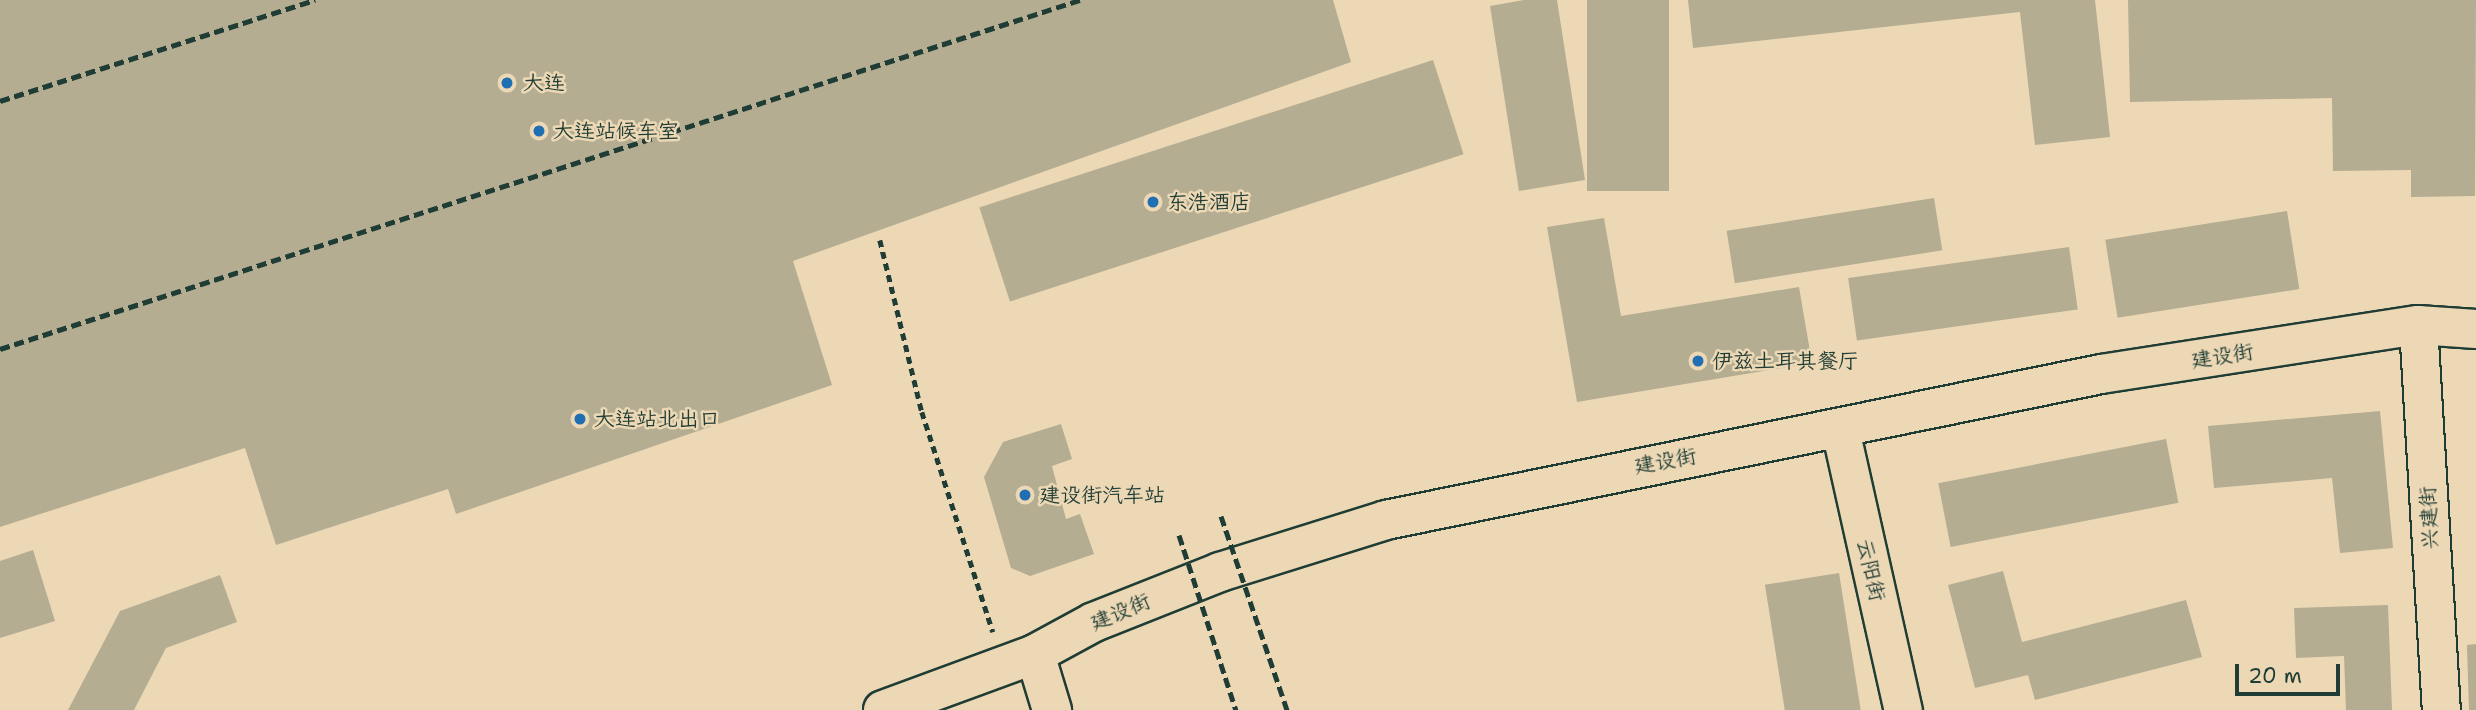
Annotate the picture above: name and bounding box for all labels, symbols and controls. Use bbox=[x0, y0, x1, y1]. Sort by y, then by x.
place label: 大连 bbox=[523, 70, 565, 96]
marker: 大连 bbox=[497, 73, 517, 93]
place label: 大连站候车室 bbox=[553, 118, 679, 144]
marker: 大连站候车室 bbox=[531, 123, 547, 139]
place label: 东浩酒店 bbox=[1167, 189, 1251, 215]
marker: 东浩酒店 bbox=[1145, 194, 1161, 210]
street label: 建设街 bbox=[2189, 339, 2255, 373]
place label: 伊兹土耳其餐厅 bbox=[1712, 348, 1859, 374]
marker: 伊兹土耳其餐厅 bbox=[1690, 353, 1706, 369]
place label: 大连站北出口 bbox=[594, 406, 720, 432]
marker: 大连站北出口 bbox=[572, 411, 588, 427]
street label: 建设街 bbox=[1632, 443, 1698, 479]
place label: 建设街汽车站 bbox=[1039, 482, 1165, 508]
street label: 兴建街 bbox=[2415, 486, 2443, 550]
marker: 建设街汽车站 bbox=[1017, 487, 1033, 503]
street label: 云阳街 bbox=[1852, 536, 1890, 604]
street label: 建设街 bbox=[1086, 588, 1154, 636]
scale bar bbox=[2238, 650, 2343, 694]
text: 20 m bbox=[2248, 662, 2302, 690]

